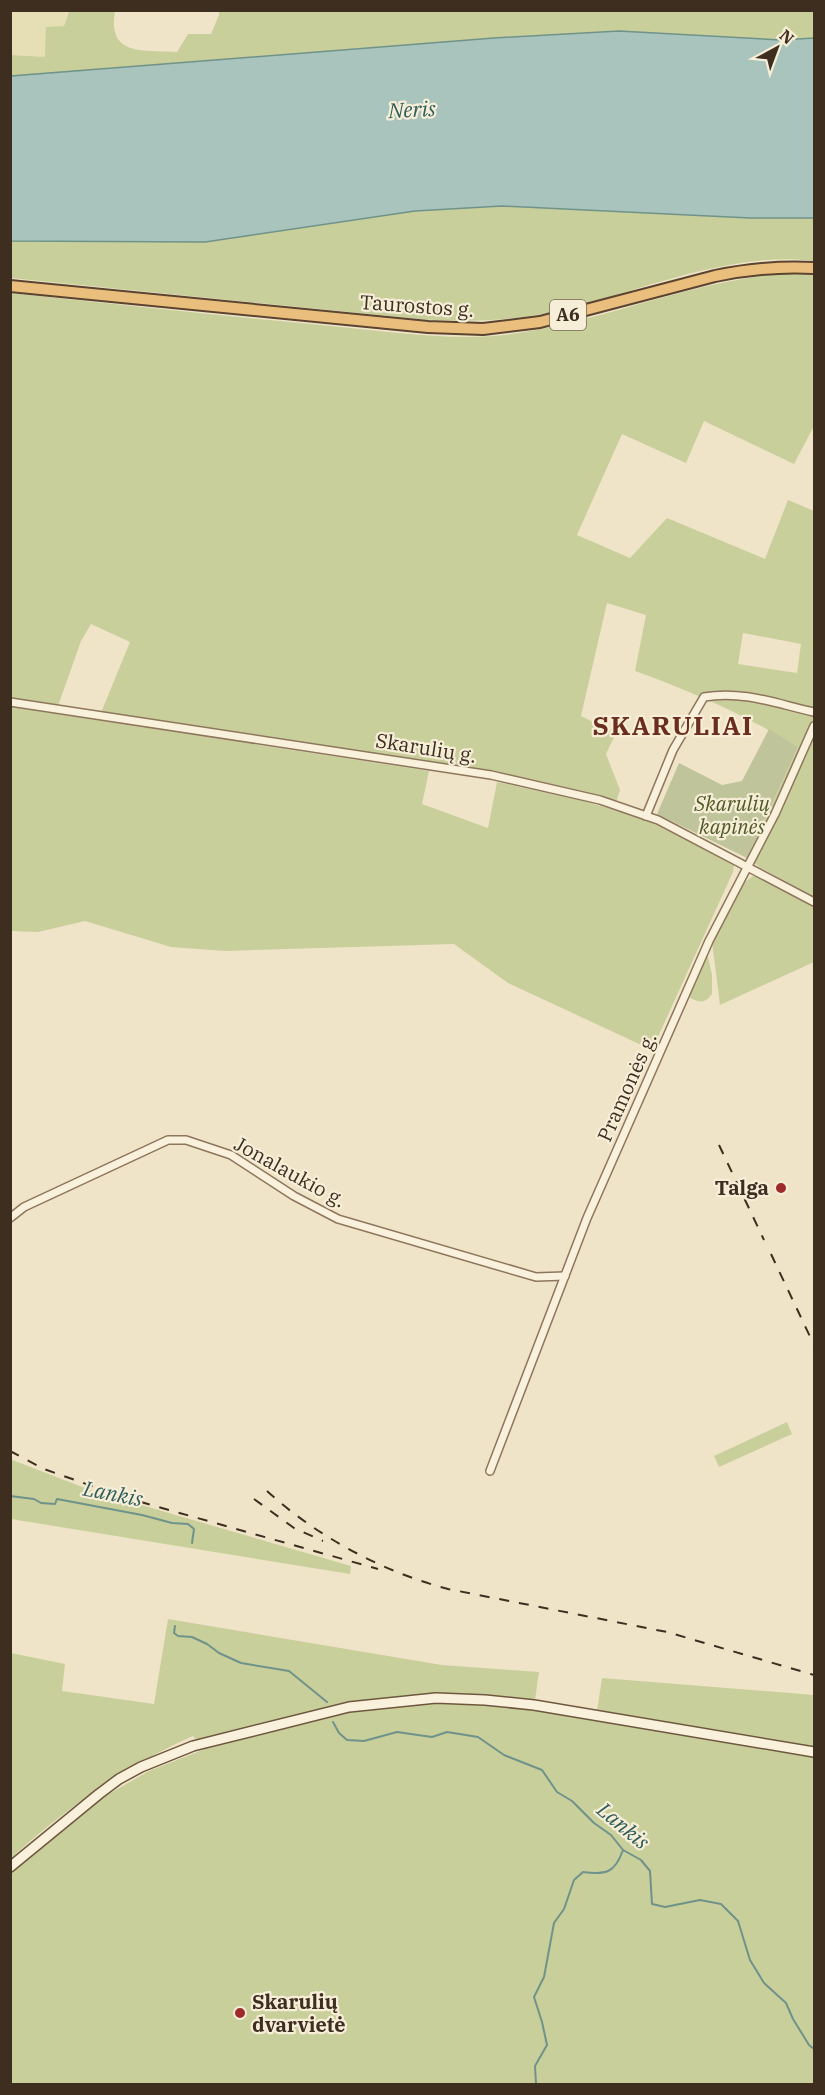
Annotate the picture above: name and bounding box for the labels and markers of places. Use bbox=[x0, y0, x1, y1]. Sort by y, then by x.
place label: Talga bbox=[715, 1174, 769, 1201]
marker: Talga bbox=[774, 1181, 788, 1195]
place label: Skarulių dvarvietė bbox=[252, 1988, 346, 2038]
marker: Skarulių dvarvietė bbox=[233, 2006, 247, 2020]

